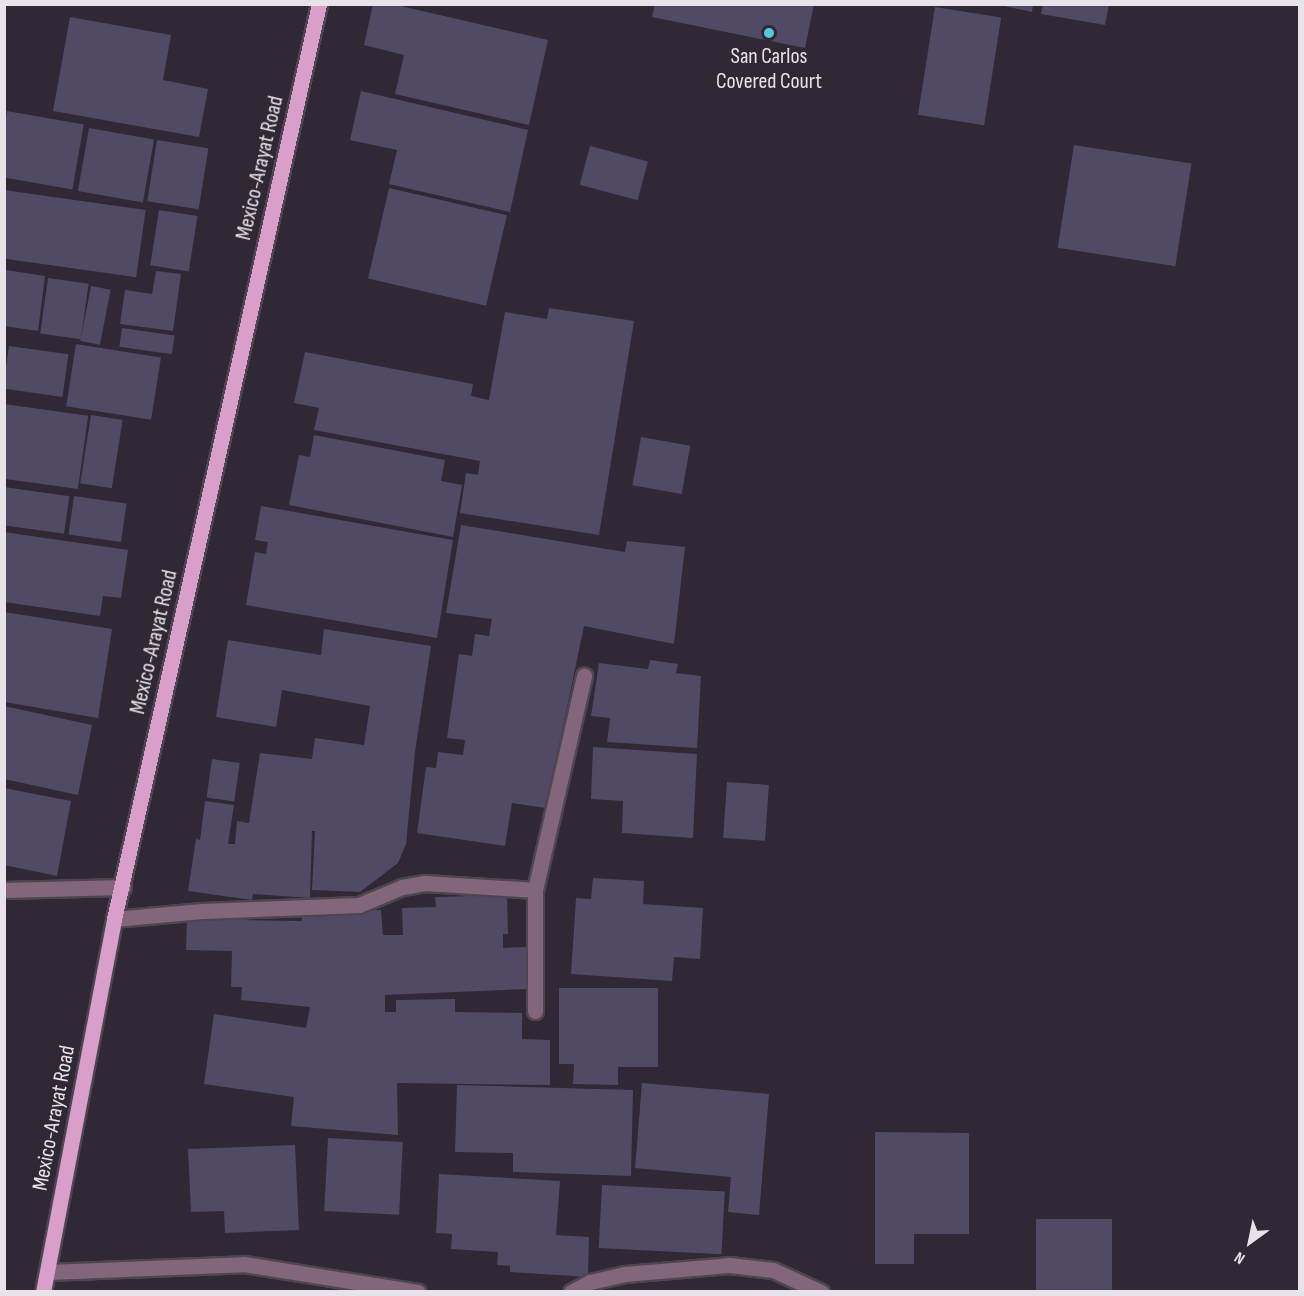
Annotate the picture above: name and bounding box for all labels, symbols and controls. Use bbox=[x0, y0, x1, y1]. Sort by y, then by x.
marker: San Carlos Covered Court bbox=[762, 26, 776, 40]
place label: San Carlos Covered Court bbox=[716, 43, 822, 94]
street label: Mexico-Arayat Road bbox=[231, 93, 289, 243]
street label: Mexico-Arayat Road bbox=[125, 567, 183, 717]
street label: Mexico-Arayat Road bbox=[27, 1043, 81, 1193]
north arrow bbox=[1220, 1212, 1280, 1272]
text: N bbox=[1231, 1247, 1249, 1268]

